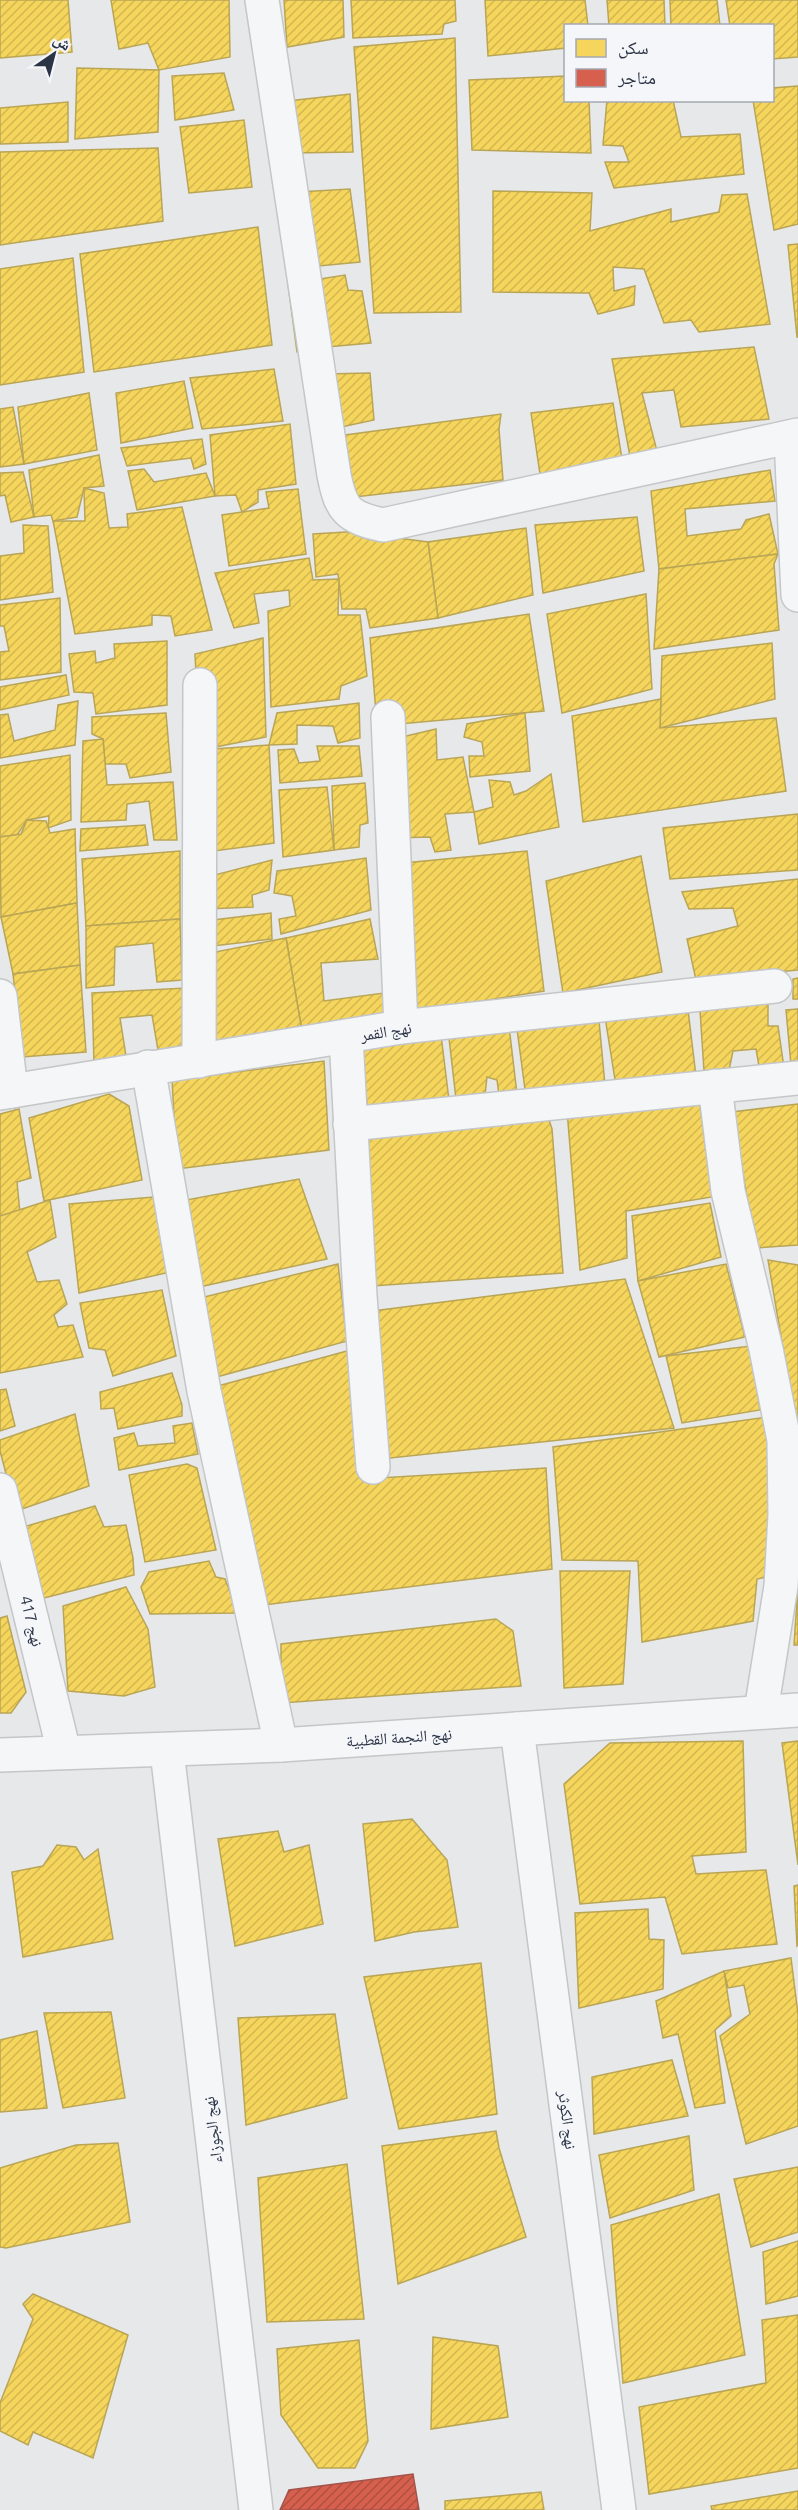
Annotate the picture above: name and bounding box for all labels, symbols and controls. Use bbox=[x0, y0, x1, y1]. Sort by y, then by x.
north arrow bbox=[24, 24, 84, 84]
legend bbox=[564, 24, 774, 102]
text: ش bbox=[50, 29, 75, 55]
text: سكن bbox=[618, 37, 649, 59]
text: متاجر bbox=[617, 67, 656, 88]
street label: نهج القمر bbox=[358, 1018, 413, 1046]
street label: نهج 417 bbox=[15, 1594, 47, 1649]
street label: نهج النجمة القطبية bbox=[346, 1724, 453, 1752]
street label: نهج الكوثر bbox=[553, 2089, 581, 2151]
street label: نهج الجوزاء bbox=[199, 2095, 227, 2164]

